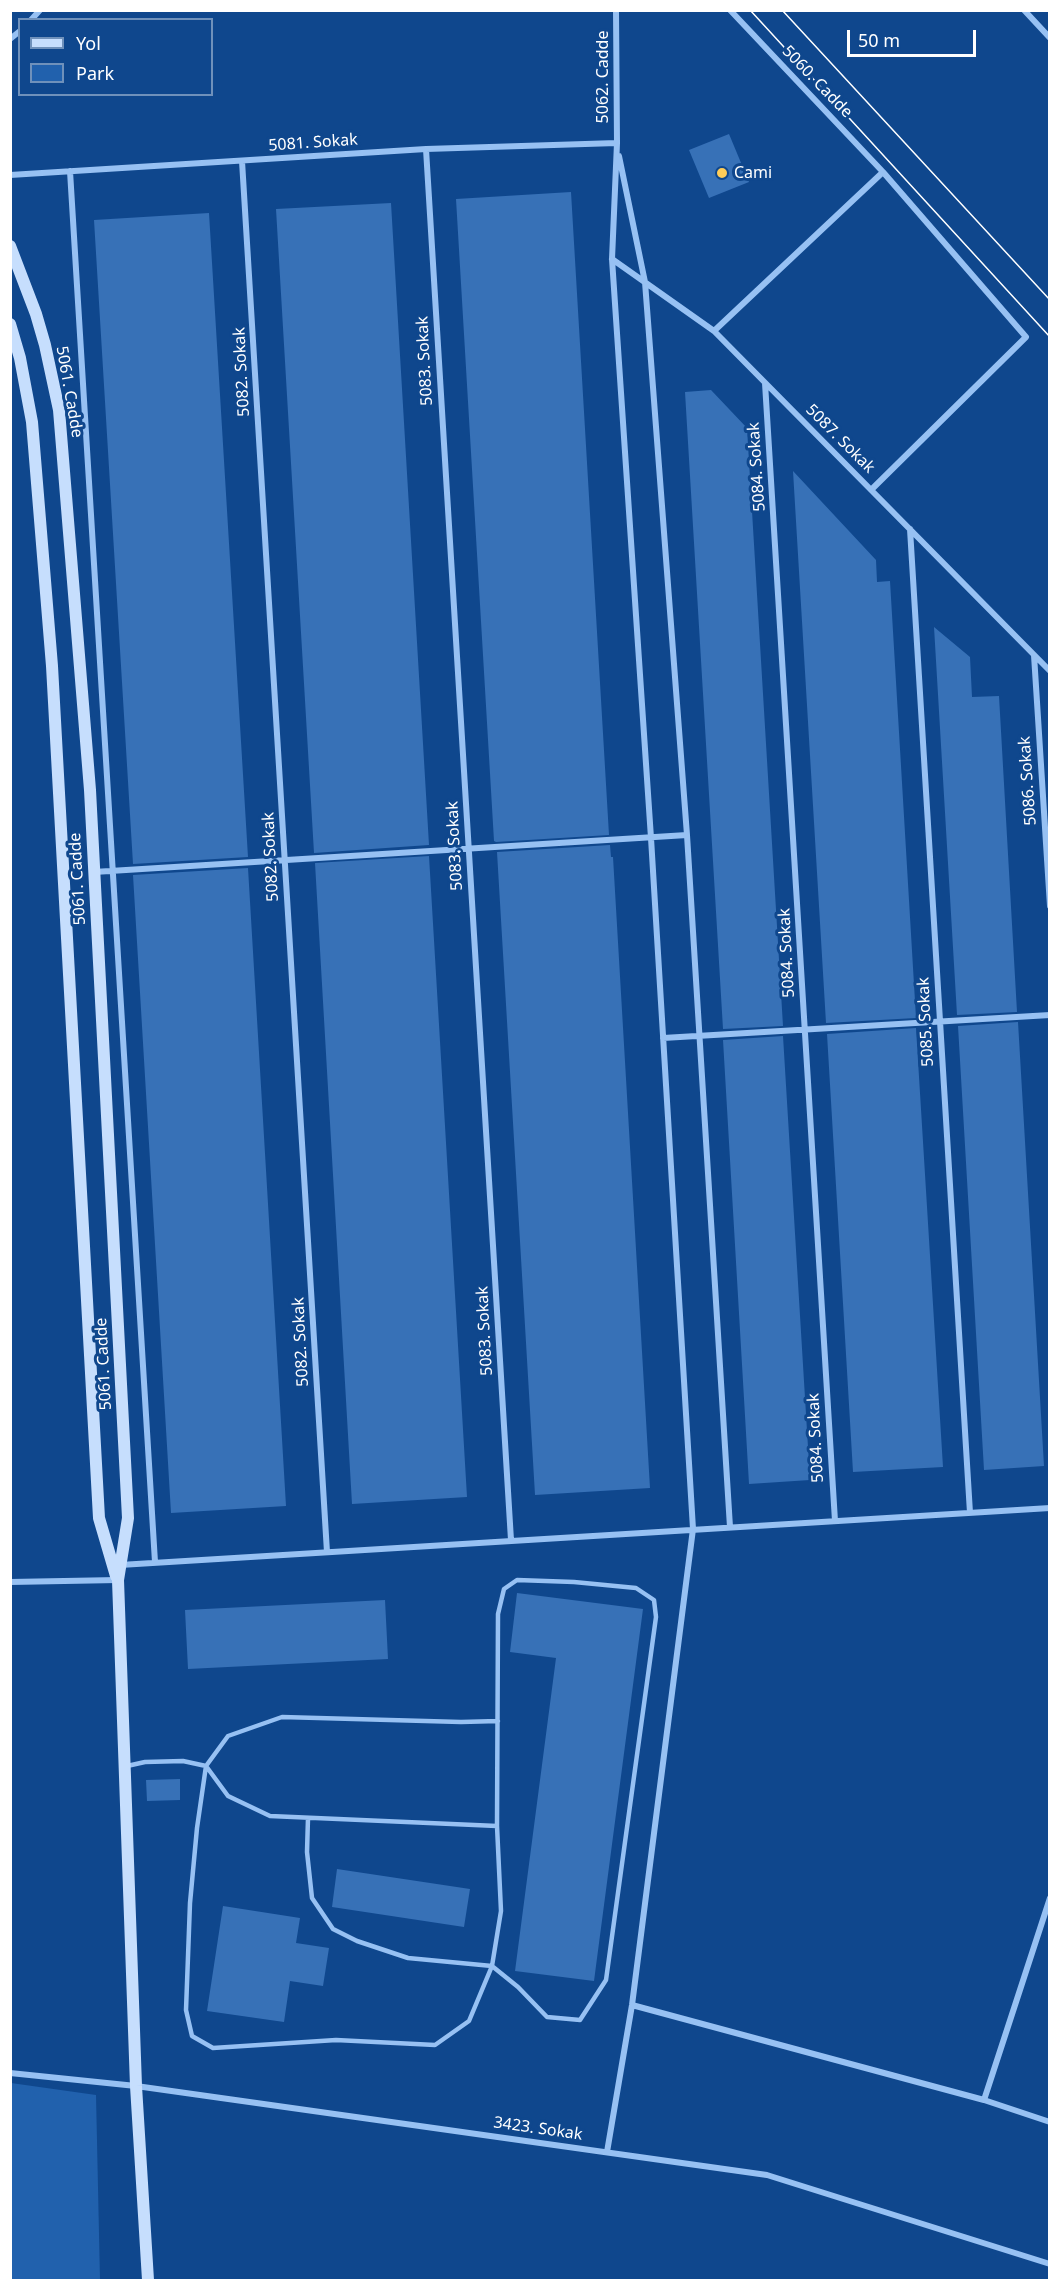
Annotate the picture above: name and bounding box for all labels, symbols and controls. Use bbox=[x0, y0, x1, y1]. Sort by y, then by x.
legend bbox=[18, 18, 213, 96]
scale bar bbox=[850, 18, 979, 56]
text: 50 m bbox=[858, 28, 900, 52]
text: Yol bbox=[76, 31, 101, 55]
street label: 5062. Cadde bbox=[593, 31, 613, 123]
street label: 5060. Cadde bbox=[778, 42, 856, 122]
text: Park bbox=[76, 61, 114, 85]
street label: 5081. Sokak bbox=[268, 130, 358, 156]
place label: Cami bbox=[734, 163, 772, 183]
marker: Cami bbox=[715, 166, 729, 180]
street label: 5083. Sokak bbox=[413, 316, 437, 406]
street label: 5082. Sokak bbox=[230, 327, 254, 417]
street label: 5061. Cadde bbox=[51, 345, 87, 439]
street label: 5087. Sokak bbox=[802, 401, 878, 477]
street label: 5084. Sokak bbox=[744, 422, 770, 512]
street label: 5086. Sokak bbox=[1015, 736, 1041, 826]
street label: 5083. Sokak bbox=[443, 801, 467, 891]
street label: 5082. Sokak bbox=[259, 812, 283, 902]
street label: 5061. Cadde bbox=[66, 832, 90, 926]
street label: 5084. Sokak bbox=[775, 908, 799, 998]
street label: 5085. Sokak bbox=[914, 977, 938, 1067]
street label: 5083. Sokak bbox=[473, 1286, 497, 1376]
street label: 5082. Sokak bbox=[289, 1297, 313, 1387]
street label: 5061. Cadde bbox=[92, 1317, 116, 1411]
street label: 5084. Sokak bbox=[804, 1393, 828, 1483]
street label: 3423. Sokak bbox=[492, 2113, 584, 2145]

